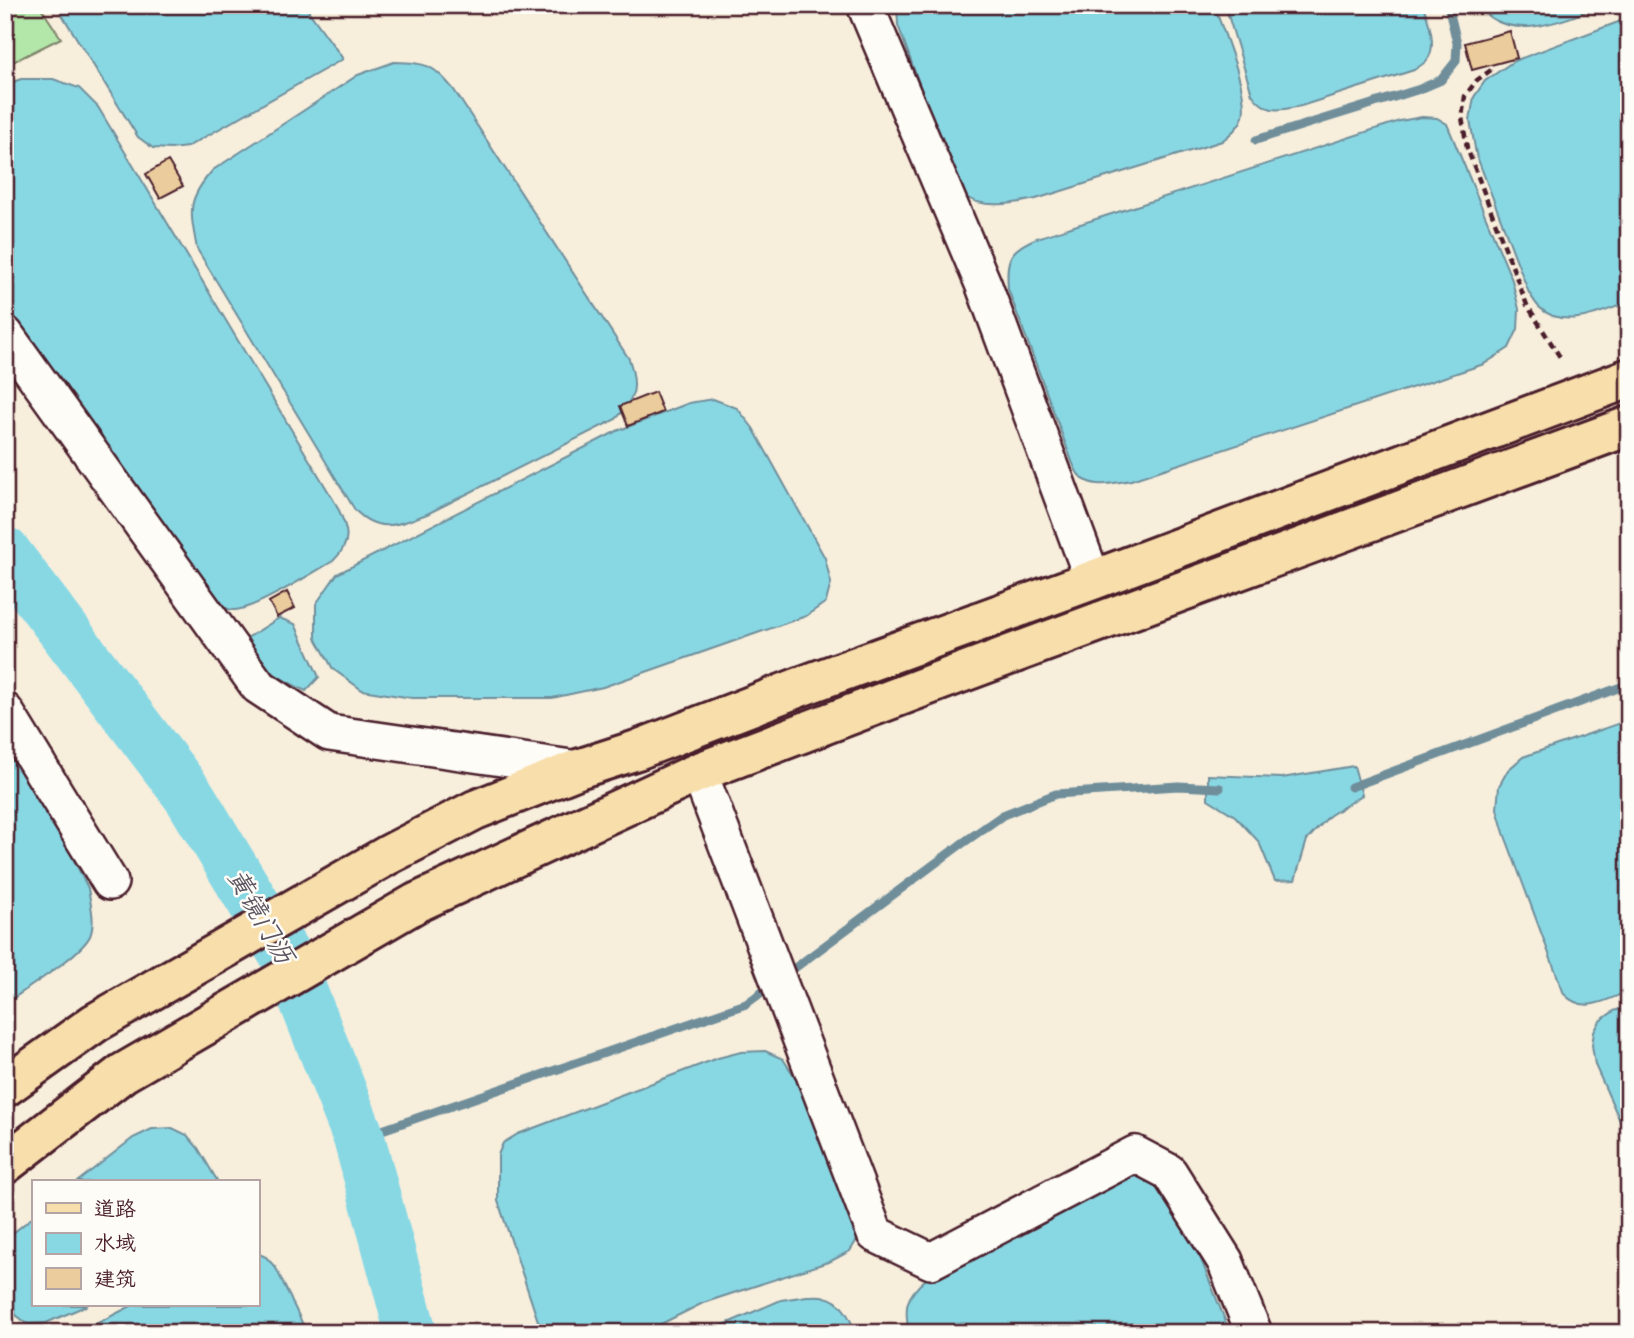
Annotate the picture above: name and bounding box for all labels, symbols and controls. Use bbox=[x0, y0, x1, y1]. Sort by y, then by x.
water label: 黄镜门沥 bbox=[221, 862, 304, 972]
legend bbox=[32, 1180, 259, 1306]
text: 道路 bbox=[94, 1194, 136, 1221]
text: 水域 bbox=[94, 1228, 136, 1255]
text: 建筑 bbox=[94, 1264, 136, 1291]

